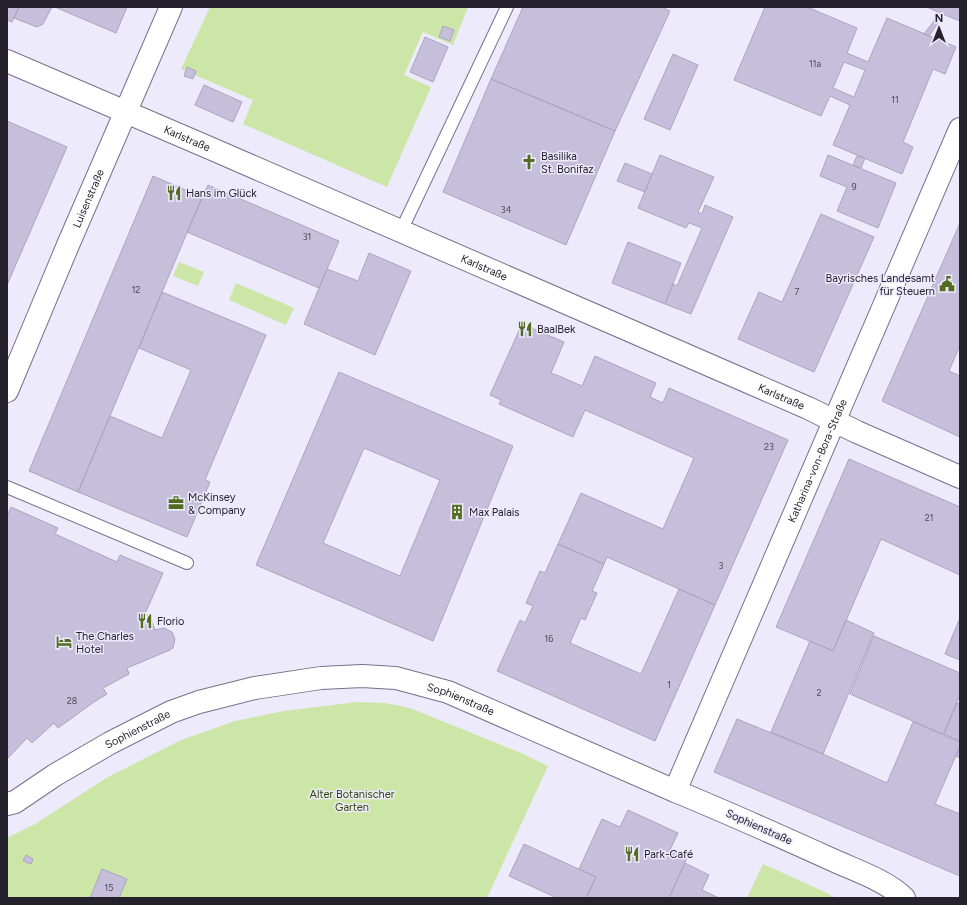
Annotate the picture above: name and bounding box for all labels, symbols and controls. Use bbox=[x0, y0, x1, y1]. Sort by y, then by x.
north arrow bbox=[919, 8, 959, 48]
text: N bbox=[935, 12, 943, 25]
house number: 11a bbox=[809, 58, 821, 69]
house number: 11 bbox=[891, 94, 899, 105]
street label: Karlstraße bbox=[162, 123, 212, 154]
place label: Basilika St. Bonifaz bbox=[541, 150, 594, 176]
church icon: Basilika St. Bonifaz bbox=[520, 153, 538, 171]
street label: Luisenstraße bbox=[70, 167, 107, 230]
house number: 9 bbox=[851, 181, 857, 192]
restaurant icon: Hans im Glück bbox=[165, 184, 183, 202]
place label: Hans im Glück bbox=[186, 187, 257, 200]
house number: 34 bbox=[501, 204, 512, 215]
house number: 31 bbox=[303, 231, 311, 242]
street label: Karlstraße bbox=[459, 252, 509, 283]
place label: Bayrisches Landesamt für Steuern bbox=[825, 272, 935, 298]
public building icon: Bayrisches Landesamt für Steuern bbox=[938, 275, 956, 293]
house number: 12 bbox=[132, 284, 140, 295]
house number: 7 bbox=[795, 286, 800, 297]
restaurant icon: BaalBek bbox=[516, 320, 534, 338]
place label: BaalBek bbox=[537, 323, 576, 336]
street label: Karlstraße bbox=[756, 381, 807, 412]
street label: Katharina-von-Bora-Straße bbox=[785, 397, 849, 524]
house number: 23 bbox=[764, 441, 774, 452]
place label: McKinsey & Company bbox=[188, 491, 246, 517]
office icon: McKinsey & Company bbox=[167, 494, 185, 512]
building icon: Max Palais bbox=[448, 503, 466, 521]
place label: Max Palais bbox=[469, 506, 519, 519]
house number: 21 bbox=[925, 512, 933, 523]
house number: 3 bbox=[719, 560, 724, 571]
restaurant icon: Florio bbox=[136, 612, 154, 630]
place label: Florio bbox=[157, 615, 184, 628]
place label: The Charles Hotel bbox=[76, 630, 134, 656]
hotel icon: The Charles Hotel bbox=[55, 633, 73, 651]
house number: 16 bbox=[545, 633, 553, 644]
house number: 1 bbox=[667, 679, 671, 690]
street label: Sophienstraße bbox=[426, 680, 496, 718]
house number: 2 bbox=[816, 687, 822, 698]
house number: 28 bbox=[67, 695, 78, 706]
street label: Sophienstraße bbox=[103, 707, 172, 751]
park label: Alter Botanischer Garten bbox=[310, 788, 395, 814]
street label: Sophienstraße bbox=[724, 807, 794, 847]
restaurant icon: Park-Café bbox=[623, 845, 641, 863]
place label: Park-Café bbox=[644, 848, 693, 861]
house number: 15 bbox=[105, 882, 113, 893]

